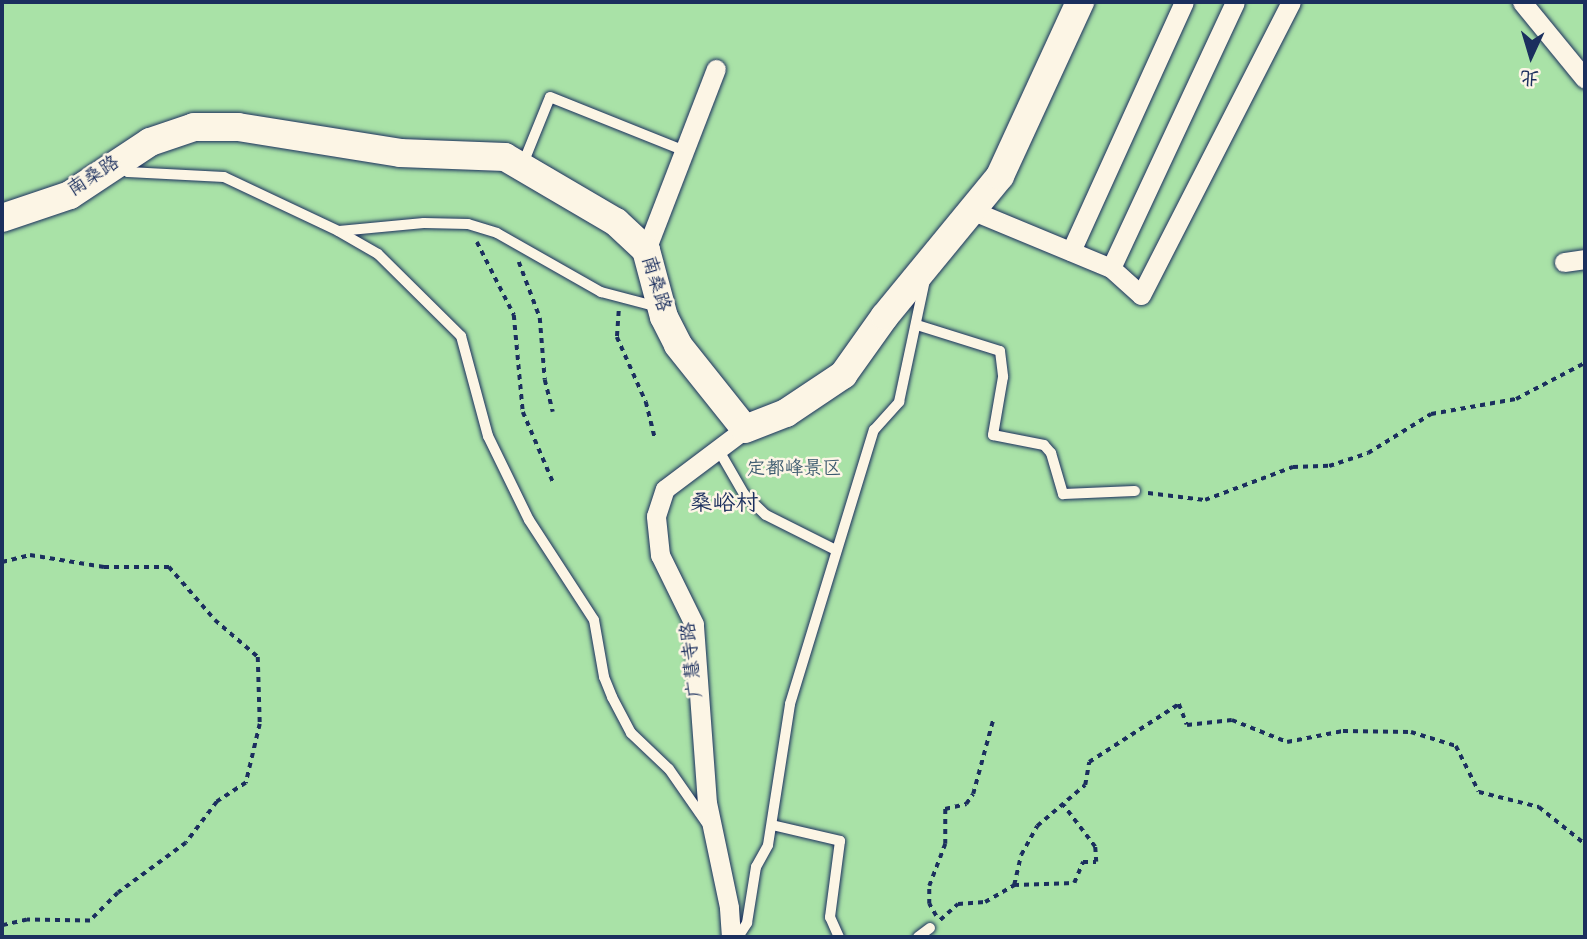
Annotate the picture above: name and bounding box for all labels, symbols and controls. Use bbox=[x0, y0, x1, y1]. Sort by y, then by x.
north arrow bbox=[1496, 21, 1566, 91]
text: 北 bbox=[1519, 61, 1540, 93]
street label: 南桑路 bbox=[64, 152, 124, 202]
street label: 南桑路 bbox=[636, 253, 674, 315]
park label: 定都峰景区 bbox=[747, 459, 841, 481]
district label: 桑峪村 bbox=[690, 490, 758, 518]
street label: 广慧寺路 bbox=[678, 621, 708, 699]

